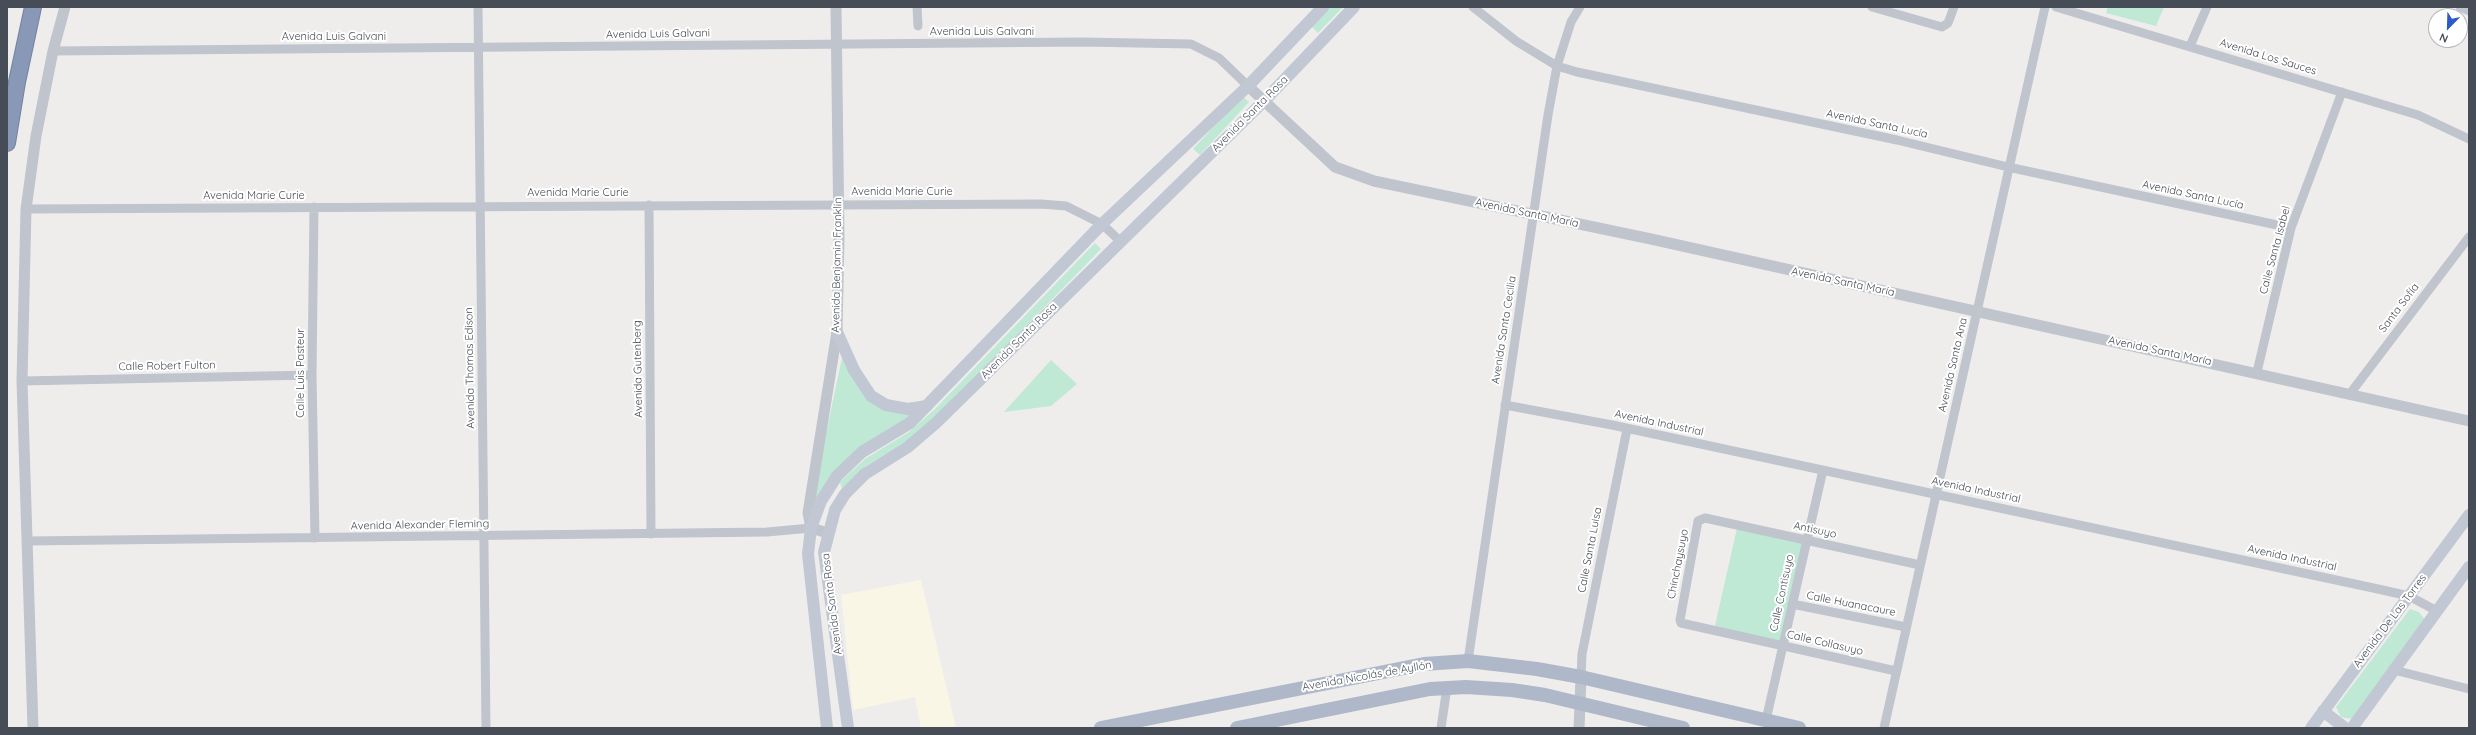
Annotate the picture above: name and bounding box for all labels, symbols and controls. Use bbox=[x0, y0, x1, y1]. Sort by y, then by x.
north arrow bbox=[2428, 8, 2468, 48]
street label: Avenida Luis Galvani bbox=[930, 25, 1034, 39]
street label: Avenida Luis Galvani bbox=[606, 26, 710, 42]
street label: Avenida Luis Galvani bbox=[282, 30, 386, 44]
text: N bbox=[2437, 30, 2450, 46]
street label: Avenida Los Sauces bbox=[2218, 36, 2318, 78]
street label: Avenida Santa Rosa bbox=[1209, 73, 1291, 155]
street label: Avenida Santa Lucía bbox=[1825, 107, 1929, 141]
street label: Avenida Santa Lucía bbox=[2141, 178, 2245, 212]
street label: Avenida Marie Curie bbox=[851, 185, 953, 199]
street label: Avenida Marie Curie bbox=[527, 186, 629, 200]
street label: Avenida Marie Curie bbox=[203, 189, 305, 203]
street label: Avenida Santa María bbox=[1474, 196, 1580, 230]
street label: Avenida Benjamin Franklin bbox=[829, 197, 845, 333]
street label: Calle Santa Isabel bbox=[2257, 204, 2293, 296]
street label: Avenida Santa María bbox=[1790, 265, 1896, 299]
street label: Avenida Santa Cecilia bbox=[1489, 275, 1519, 385]
street label: Santa Sofía bbox=[2376, 281, 2422, 335]
street label: Avenida Santa Rosa bbox=[978, 300, 1060, 382]
street label: Avenida Thomas Edison bbox=[462, 307, 478, 429]
street label: Avenida Santa Ana bbox=[1936, 316, 1970, 414]
street label: Avenida Gutenberg bbox=[631, 320, 645, 418]
street label: Calle Luis Pasteur bbox=[294, 328, 308, 418]
street label: Avenida Santa María bbox=[2107, 334, 2213, 368]
street label: Calle Robert Fulton bbox=[118, 359, 216, 373]
street label: Avenida Industrial bbox=[1613, 407, 1705, 439]
street label: Avenida Industrial bbox=[1930, 474, 2022, 506]
street label: Calle Santa Luisa bbox=[1575, 506, 1605, 594]
street label: Avenida Alexander Fleming bbox=[351, 517, 489, 533]
street label: Antisuyo bbox=[1792, 519, 1838, 541]
street label: Chinchaysuyo bbox=[1665, 528, 1691, 600]
street label: Avenida Industrial bbox=[2246, 542, 2338, 574]
street label: Avenida Santa Rosa bbox=[819, 552, 845, 656]
street label: Calle Contisuyo bbox=[1767, 553, 1797, 633]
street label: Avenida De Las Torres bbox=[2351, 572, 2429, 670]
street label: Calle Huanacaure bbox=[1805, 589, 1897, 619]
street label: Calle Collasuyo bbox=[1786, 628, 1864, 658]
street label: Avenida Nicolás de Ayllón bbox=[1301, 658, 1433, 694]

